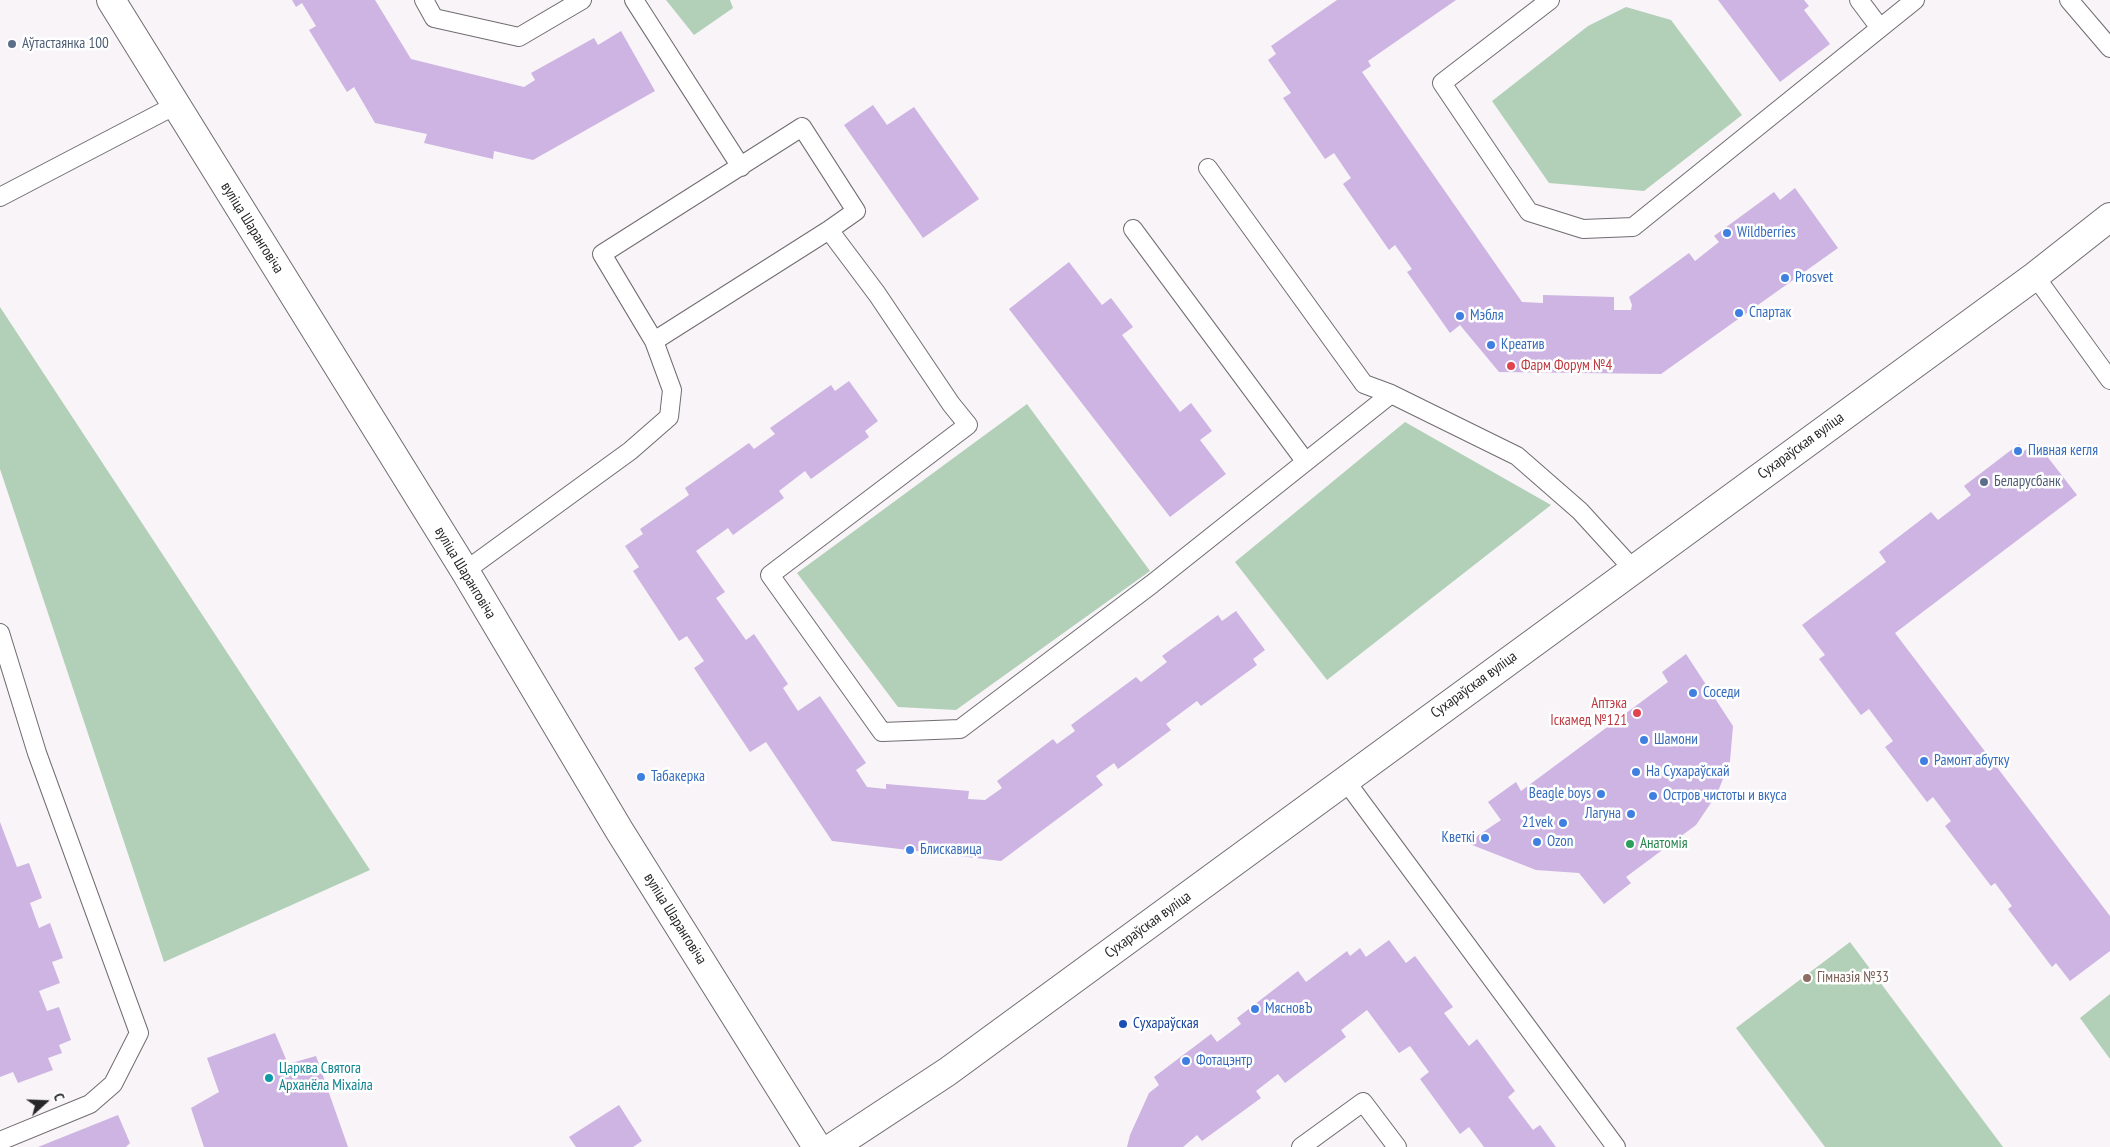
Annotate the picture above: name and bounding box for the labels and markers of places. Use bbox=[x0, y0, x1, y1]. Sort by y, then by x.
place label: Аўтастаянка 100 bbox=[22, 35, 109, 53]
marker: Аўтастаянка 100 bbox=[6, 38, 18, 50]
place label: Wildberries bbox=[1737, 224, 1796, 242]
marker: Wildberries bbox=[1721, 227, 1733, 239]
place label: Prosvet bbox=[1795, 269, 1833, 287]
marker: Prosvet bbox=[1779, 272, 1791, 284]
place label: Спартак bbox=[1749, 304, 1791, 322]
place label: Мэбля bbox=[1470, 307, 1504, 325]
marker: Спартак bbox=[1733, 307, 1745, 319]
marker: Мэбля bbox=[1454, 310, 1466, 322]
place label: Креатив bbox=[1501, 336, 1545, 354]
marker: Креатив bbox=[1485, 339, 1497, 351]
place label: Фарм Форум №4 bbox=[1521, 357, 1612, 375]
marker: Фарм Форум №4 bbox=[1505, 360, 1517, 372]
place label: Пивная кегля bbox=[2028, 442, 2098, 460]
marker: Пивная кегля bbox=[2012, 445, 2024, 457]
place label: Беларусбанк bbox=[1994, 473, 2061, 491]
marker: Беларусбанк bbox=[1978, 476, 1990, 488]
place label: Соседи bbox=[1703, 684, 1740, 702]
marker: Соседи bbox=[1687, 687, 1699, 699]
place label: Аптэка Іскамед №121 bbox=[1550, 695, 1627, 730]
marker: Аптэка Іскамед №121 bbox=[1631, 707, 1643, 719]
place label: Шамони bbox=[1654, 731, 1698, 749]
marker: Шамони bbox=[1638, 734, 1650, 746]
place label: Рамонт абутку bbox=[1934, 752, 2009, 770]
marker: Рамонт абутку bbox=[1918, 755, 1930, 767]
place label: На Сухараўскай bbox=[1646, 763, 1730, 781]
marker: На Сухараўскай bbox=[1630, 766, 1642, 778]
place label: Табакерка bbox=[651, 768, 705, 786]
marker: Табакерка bbox=[635, 771, 647, 783]
place label: Beagle boys bbox=[1529, 785, 1591, 803]
place label: Остров чистоты и вкуса bbox=[1663, 787, 1787, 805]
marker: Beagle boys bbox=[1595, 788, 1607, 800]
marker: Остров чистоты и вкуса bbox=[1647, 790, 1659, 802]
place label: Лагуна bbox=[1585, 805, 1621, 823]
marker: Лагуна bbox=[1625, 808, 1637, 820]
place label: 21vek bbox=[1522, 814, 1553, 832]
marker: 21vek bbox=[1557, 817, 1569, 829]
place label: Кветкі bbox=[1442, 829, 1475, 847]
marker: Кветкі bbox=[1479, 832, 1491, 844]
place label: Ozon bbox=[1547, 833, 1573, 851]
place label: Анатомія bbox=[1640, 835, 1688, 853]
marker: Ozon bbox=[1531, 836, 1543, 848]
marker: Анатомія bbox=[1624, 838, 1636, 850]
place label: Блискавица bbox=[920, 841, 982, 859]
marker: Блискавица bbox=[904, 844, 916, 856]
place label: Гімназія №33 bbox=[1817, 969, 1889, 987]
marker: Гімназія №33 bbox=[1801, 972, 1813, 984]
place label: МясновЪ bbox=[1265, 1000, 1312, 1018]
marker: МясновЪ bbox=[1249, 1003, 1261, 1015]
place label: Сухараўская bbox=[1133, 1015, 1199, 1033]
marker: Сухараўская bbox=[1117, 1018, 1129, 1030]
place label: Фотацэнтр bbox=[1196, 1052, 1253, 1070]
marker: Фотацэнтр bbox=[1180, 1055, 1192, 1067]
place label: Царква Святога Арханёла Міхаіла bbox=[279, 1060, 373, 1095]
marker: Царква Святога Арханёла Міхаіла bbox=[263, 1072, 275, 1084]

